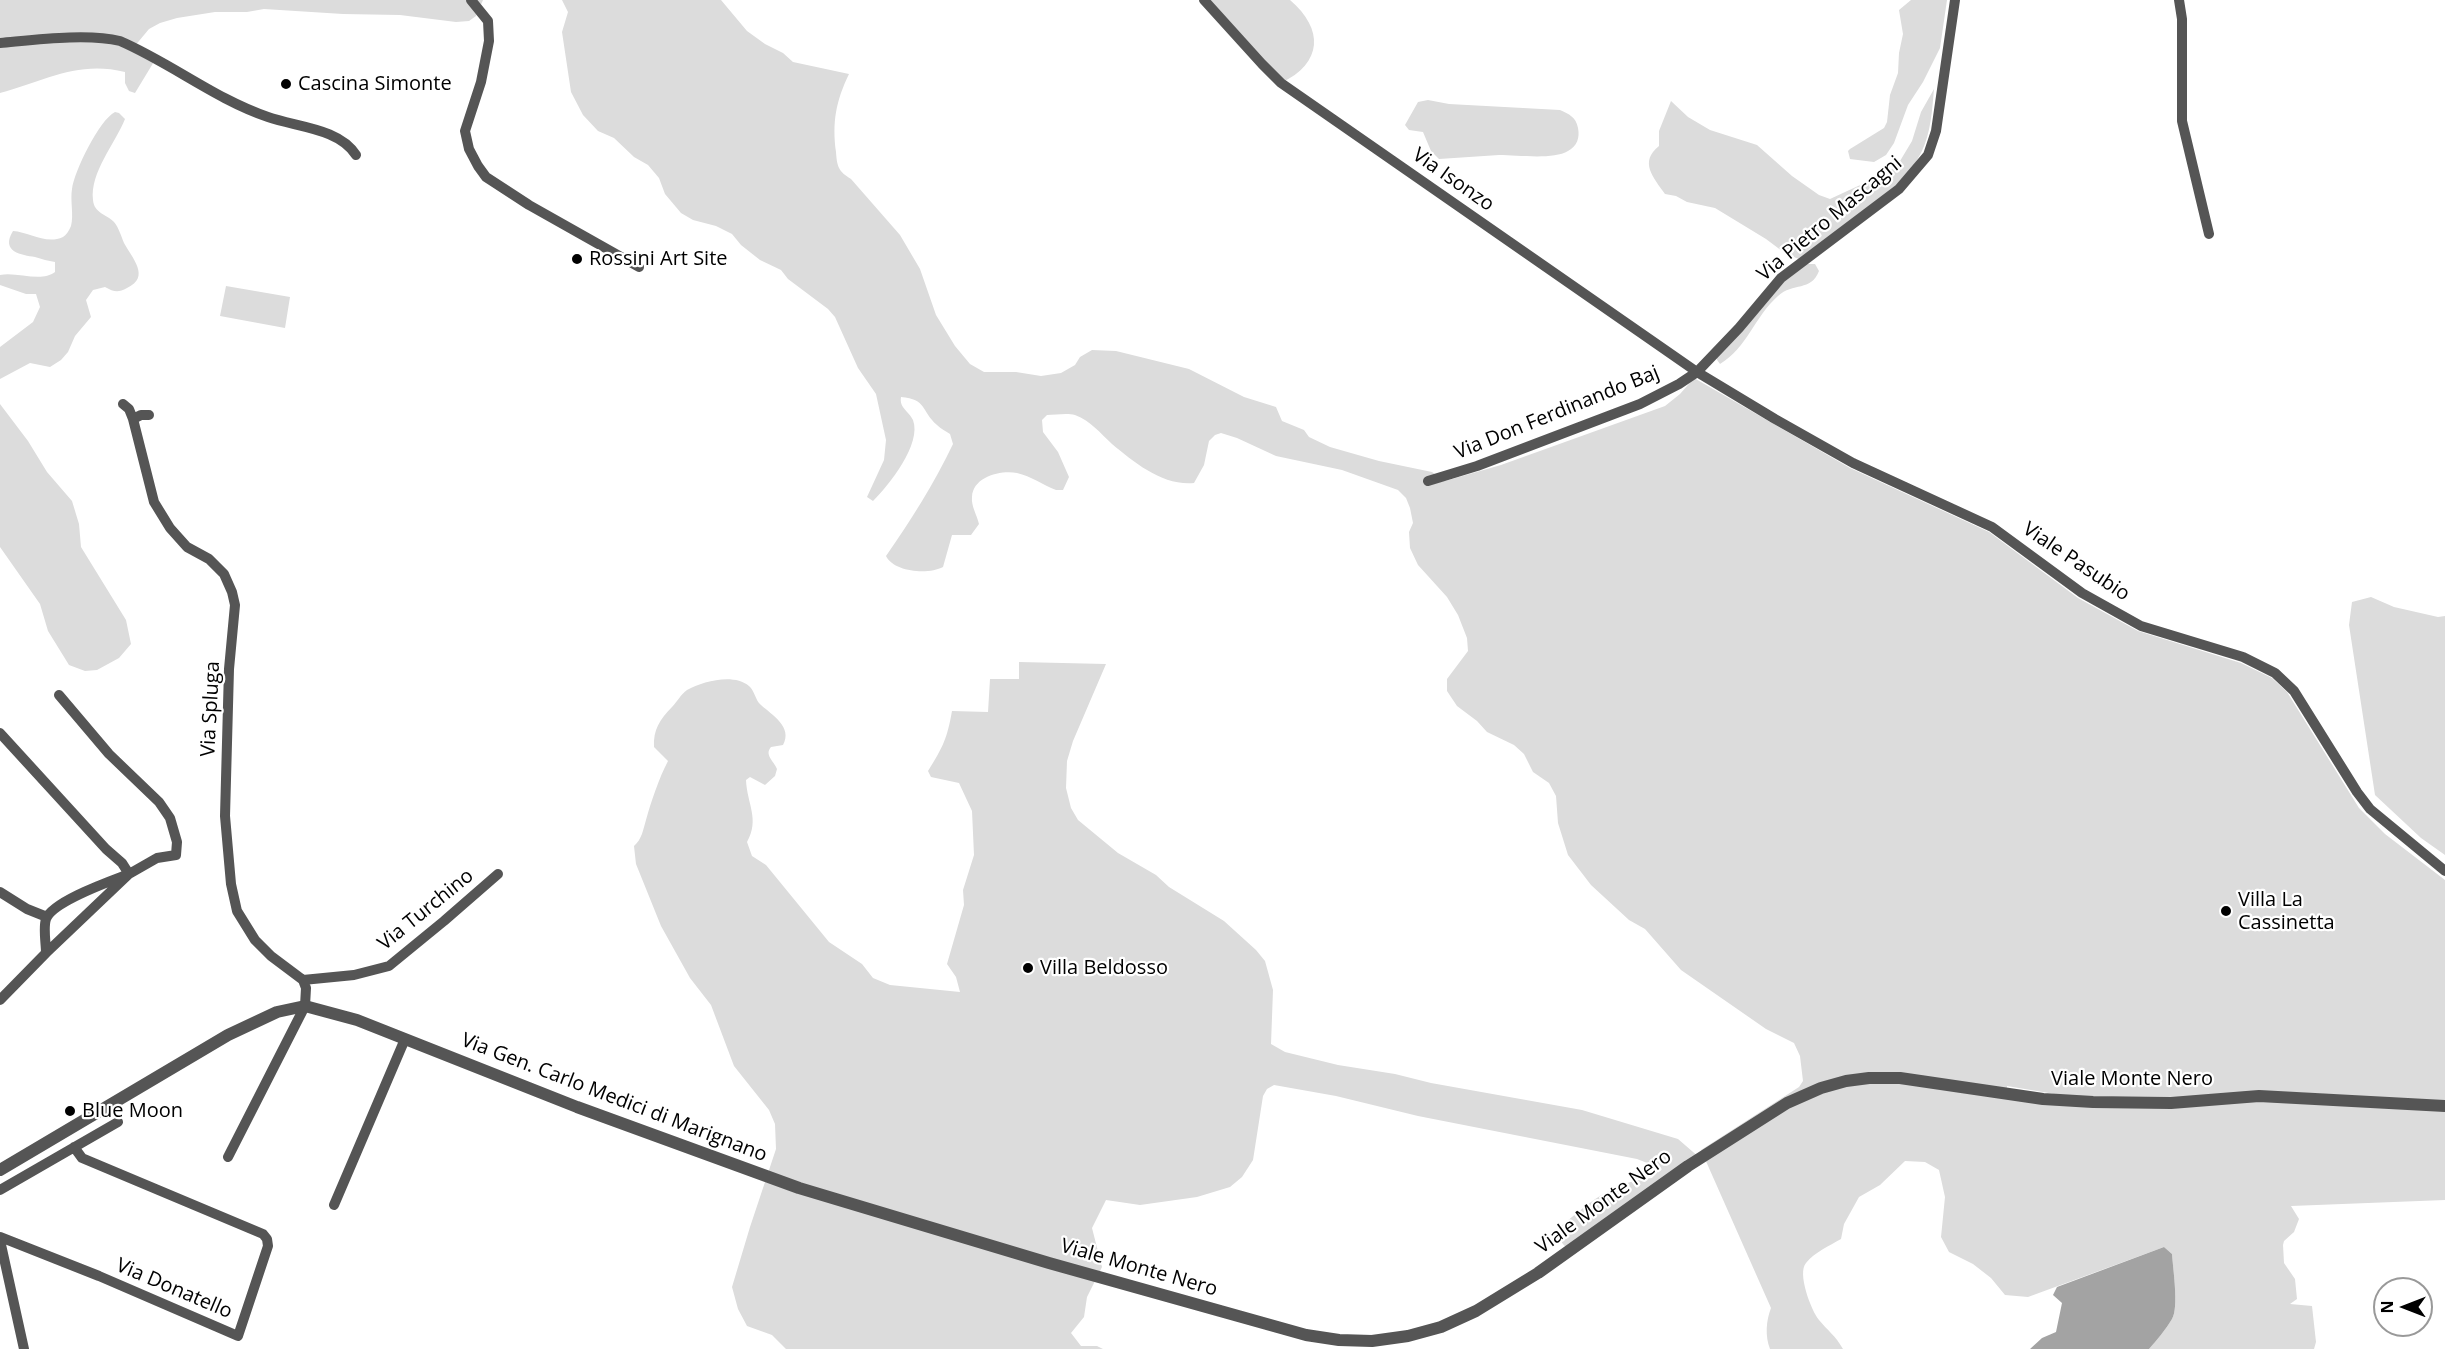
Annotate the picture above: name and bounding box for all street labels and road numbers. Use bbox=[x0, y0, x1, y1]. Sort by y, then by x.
street label: Via Isonzo bbox=[1408, 143, 1498, 217]
street label: Via Pietro Mascagni bbox=[1753, 151, 1907, 287]
street label: Via Don Ferdinando Baj bbox=[1451, 361, 1663, 465]
street label: Viale Pasubio bbox=[2018, 517, 2134, 607]
street label: Via Spluga bbox=[197, 661, 225, 757]
street label: Via Turchino bbox=[373, 864, 479, 956]
street label: Via Gen. Carlo Medici di Marignano bbox=[458, 1028, 770, 1168]
street label: Viale Monte Nero bbox=[2051, 1067, 2213, 1091]
street label: Viale Monte Nero bbox=[1531, 1145, 1677, 1259]
street label: Viale Monte Nero bbox=[1058, 1234, 1220, 1302]
street label: Via Donatello bbox=[112, 1254, 236, 1324]

